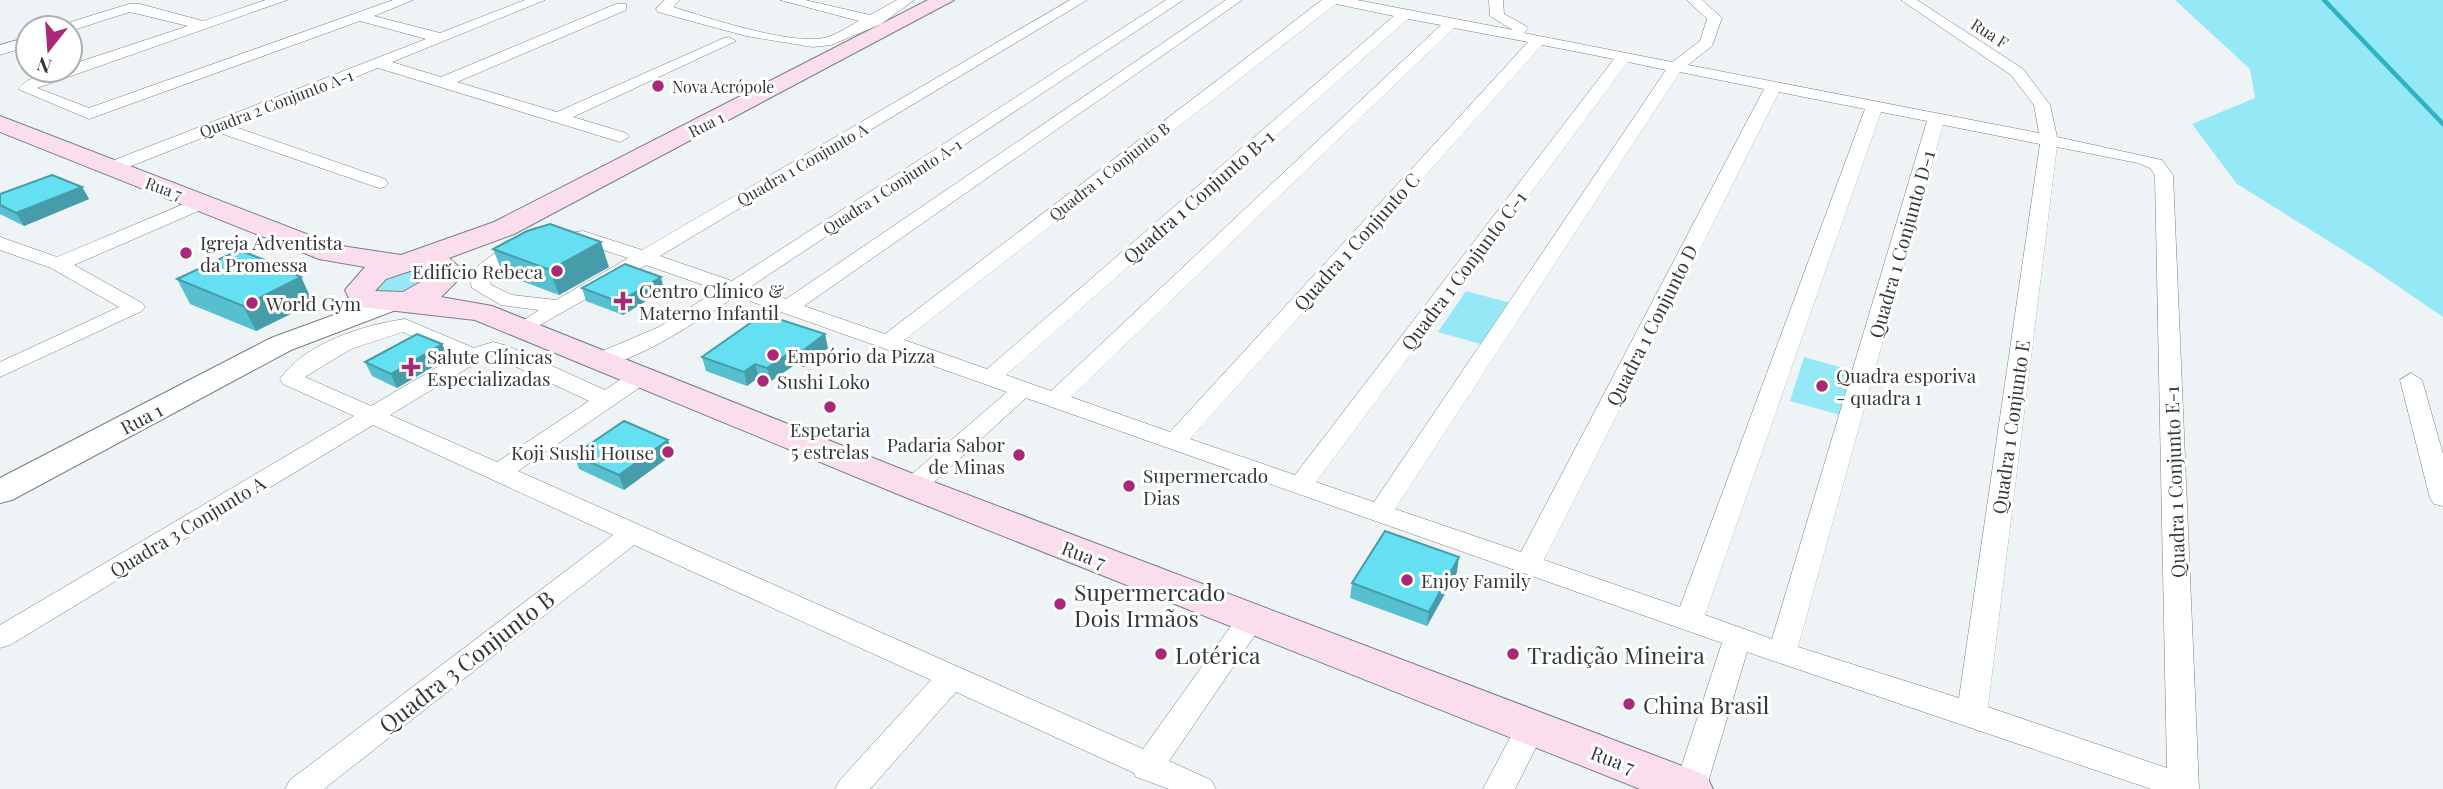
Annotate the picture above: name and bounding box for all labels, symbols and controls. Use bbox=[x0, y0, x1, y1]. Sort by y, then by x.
street label: Rua F bbox=[1967, 13, 2013, 53]
north arrow bbox=[14, 14, 84, 84]
text: N bbox=[33, 52, 54, 81]
street label: Quadra 2 Conjunto A-1 bbox=[196, 64, 356, 142]
place label: Nova Acrópole bbox=[672, 76, 774, 97]
marker: Nova Acrópole bbox=[650, 78, 666, 94]
street label: Rua 1 bbox=[685, 106, 727, 142]
street label: Quadra 1 Conjunto B bbox=[1044, 117, 1174, 225]
street label: Quadra 1 Conjunto A bbox=[733, 118, 872, 210]
street label: Quadra 1 Conjunto B-1 bbox=[1117, 123, 1279, 269]
street label: Quadra 1 Conjunto A-1 bbox=[819, 133, 966, 239]
street label: Quadra 1 Conjunto D-1 bbox=[1862, 147, 1940, 341]
street label: Quadra 1 Conjunto C bbox=[1287, 167, 1425, 315]
street label: Rua 7 bbox=[143, 172, 186, 205]
street label: Quadra 1 Conjunto C-1 bbox=[1394, 185, 1532, 355]
place label: Igreja Adventista da Promessa bbox=[200, 229, 343, 277]
street label: Quadra 1 Conjunto D bbox=[1599, 240, 1703, 410]
marker: Igreja Adventista da Promessa bbox=[178, 245, 194, 261]
place label: Edifício Rebeca bbox=[412, 258, 544, 284]
marker: Edifício Rebeca bbox=[549, 263, 565, 279]
place label: Centro Clínico & Materno Infantil bbox=[639, 277, 784, 325]
place label: World Gym bbox=[265, 290, 361, 316]
marker: Centro Clínico & Materno Infantil bbox=[613, 291, 633, 311]
marker: World Gym bbox=[244, 295, 260, 311]
street label: Quadra 1 Conjunto E bbox=[1985, 338, 2035, 516]
place label: Empório da Pizza bbox=[787, 342, 936, 368]
place label: Salute Clínicas Especializadas bbox=[427, 343, 552, 391]
marker: Empório da Pizza bbox=[765, 347, 781, 363]
marker: Salute Clínicas Especializadas bbox=[401, 357, 421, 377]
place label: Quadra esporiva - quadra 1 bbox=[1836, 362, 1977, 410]
place label: Sushi Loko bbox=[777, 368, 870, 394]
marker: Sushi Loko bbox=[755, 373, 771, 389]
marker: Quadra esporiva - quadra 1 bbox=[1814, 378, 1830, 394]
street label: Quadra 1 Conjunto E-1 bbox=[2158, 386, 2190, 578]
street label: Rua 1 bbox=[115, 396, 167, 440]
marker: Espetaria 5 estrelas bbox=[822, 399, 838, 415]
place label: Espetaria 5 estrelas bbox=[790, 416, 871, 464]
place label: Padaria Sabor de Minas bbox=[887, 431, 1006, 479]
place label: Koji Sushi House bbox=[511, 439, 654, 465]
marker: Koji Sushi House bbox=[660, 444, 676, 460]
marker: Padaria Sabor de Minas bbox=[1011, 447, 1027, 463]
place label: Supermercado Dias bbox=[1143, 462, 1268, 510]
street label: Quadra 3 Conjunto A bbox=[105, 469, 270, 583]
marker: Supermercado Dias bbox=[1121, 478, 1137, 494]
street label: Rua 7 bbox=[1058, 534, 1110, 574]
place label: Enjoy Family bbox=[1421, 567, 1531, 593]
marker: Enjoy Family bbox=[1399, 572, 1415, 588]
place label: Supermercado Dois Irmãos bbox=[1074, 576, 1225, 633]
street label: Quadra 3 Conjunto B bbox=[372, 583, 560, 739]
marker: Supermercado Dois Irmãos bbox=[1052, 596, 1068, 612]
place label: Lotérica bbox=[1175, 639, 1261, 670]
place label: Tradição Mineira bbox=[1527, 639, 1705, 670]
marker: Lotérica bbox=[1153, 646, 1169, 662]
marker: Tradição Mineira bbox=[1505, 646, 1521, 662]
place label: China Brasil bbox=[1643, 689, 1770, 720]
marker: China Brasil bbox=[1621, 696, 1637, 712]
street label: Rua 7 bbox=[1587, 739, 1639, 779]

